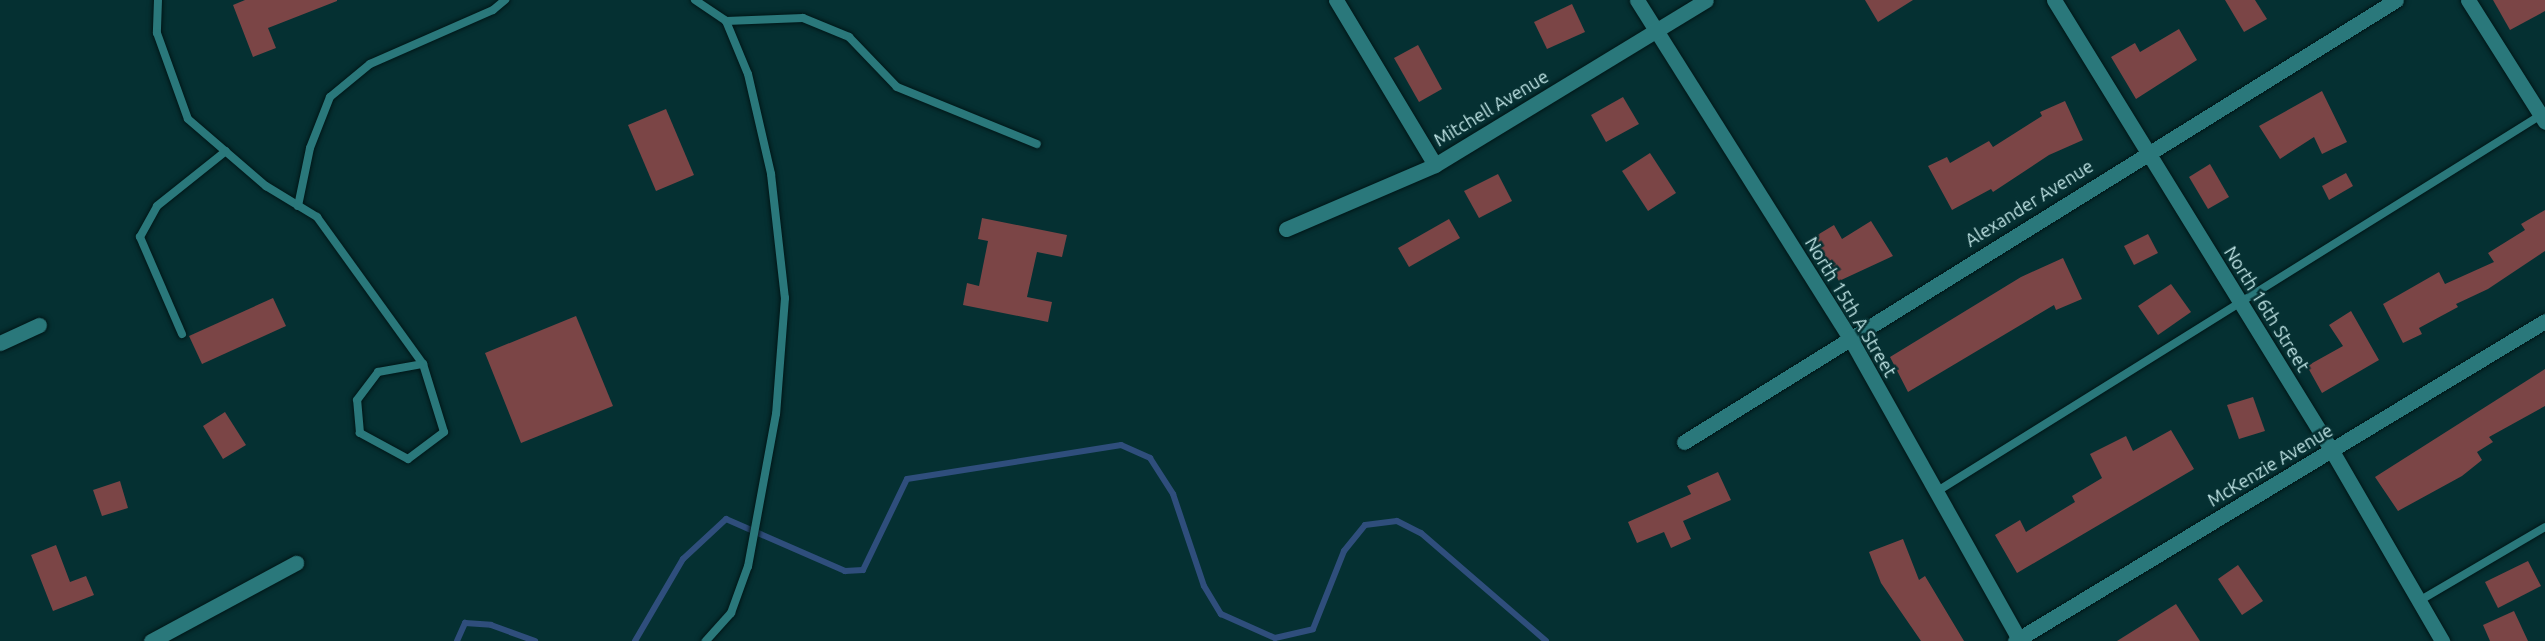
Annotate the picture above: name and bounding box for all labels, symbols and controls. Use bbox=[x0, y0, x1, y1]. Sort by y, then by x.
street label: Mitchell Avenue bbox=[1430, 65, 1552, 151]
street label: Alexander Avenue bbox=[1961, 155, 2097, 251]
street label: North 15th A Street bbox=[1801, 233, 1901, 381]
street label: North 16th Street bbox=[2220, 242, 2314, 376]
street label: McKenzie Avenue bbox=[2203, 419, 2337, 511]

